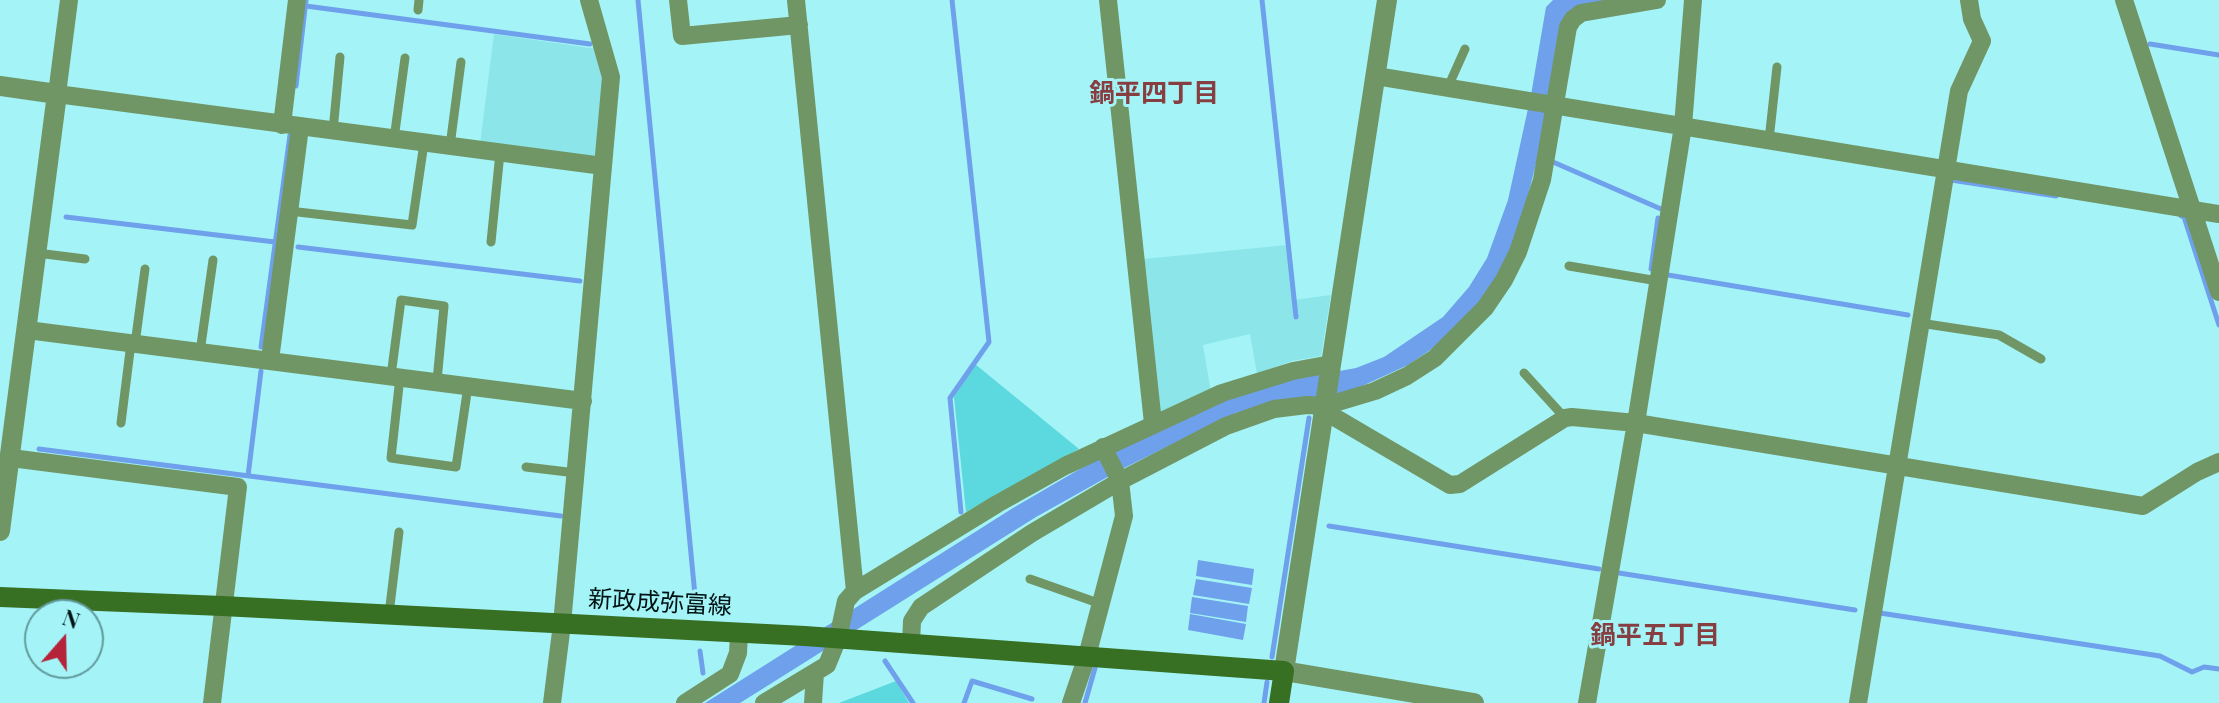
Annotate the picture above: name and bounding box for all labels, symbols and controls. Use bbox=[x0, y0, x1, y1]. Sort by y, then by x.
district label: 鍋平四丁目 bbox=[1089, 78, 1219, 110]
street label: 新政成弥富線 bbox=[587, 585, 733, 621]
north arrow bbox=[24, 599, 104, 679]
text: N bbox=[59, 602, 84, 635]
district label: 鍋平五丁目 bbox=[1590, 620, 1720, 652]

